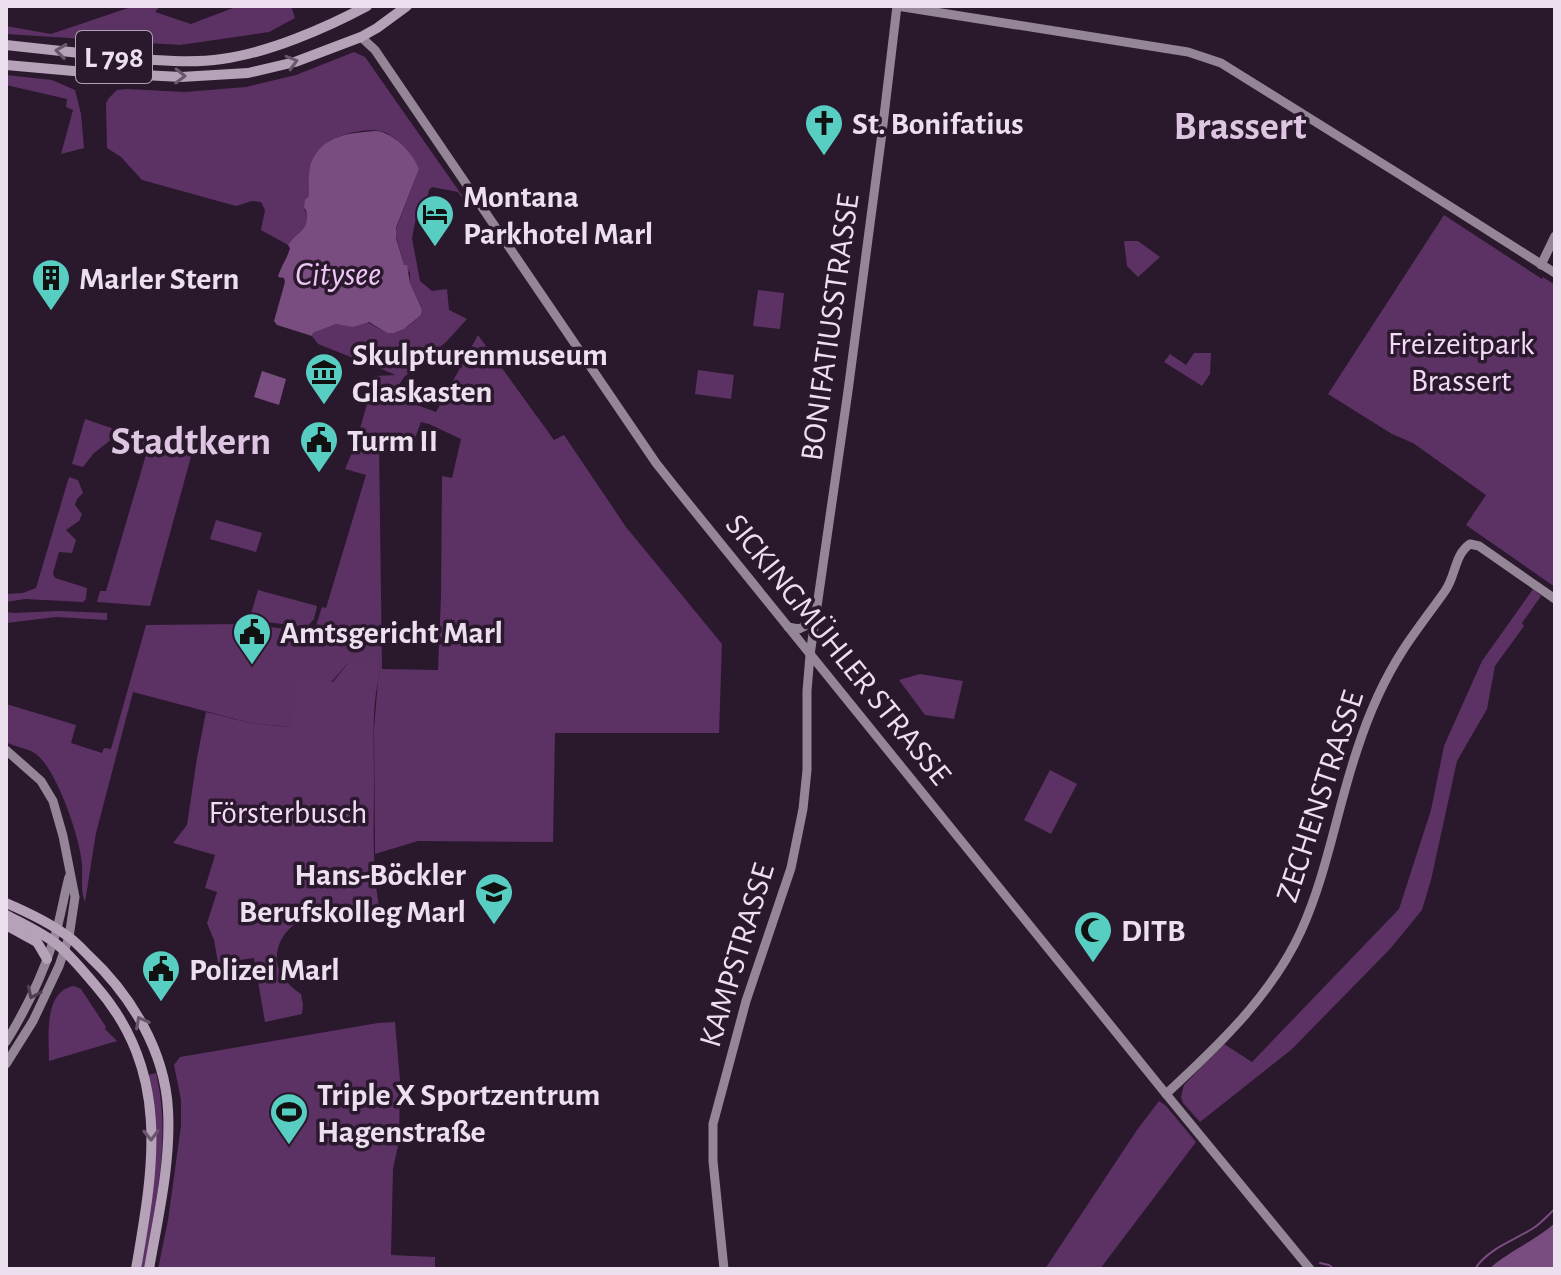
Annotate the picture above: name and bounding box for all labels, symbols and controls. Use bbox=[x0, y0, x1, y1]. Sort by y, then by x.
road number: L 798 bbox=[76, 31, 152, 83]
one-way arrow bbox=[54, 43, 67, 60]
one-way arrow bbox=[284, 55, 298, 71]
one-way arrow bbox=[174, 68, 187, 85]
church icon: St. Bonifatius bbox=[803, 102, 845, 157]
district label: Brassert bbox=[1174, 107, 1307, 147]
place label: St. Bonifatius bbox=[852, 108, 1024, 140]
place label: Montana Parkhotel Marl bbox=[463, 181, 653, 250]
street label: BONIFATIUSSTRASSE bbox=[795, 192, 865, 463]
hotel icon: Montana Parkhotel Marl bbox=[414, 193, 456, 248]
building icon: Marler Stern bbox=[30, 257, 72, 312]
water label: Citysee bbox=[295, 258, 381, 292]
place label: Marler Stern bbox=[79, 263, 239, 295]
park label: Freizeitpark Brassert bbox=[1388, 328, 1535, 397]
place label: Skulpturenmuseum Glaskasten bbox=[352, 339, 608, 408]
museum icon: Skulpturenmuseum Glaskasten bbox=[303, 351, 345, 406]
public building icon: Turm II bbox=[298, 419, 340, 474]
district label: Stadtkern bbox=[111, 422, 271, 462]
place label: Turm II bbox=[347, 425, 438, 457]
street label: SICKINGMÜHLER STRASSE bbox=[720, 508, 958, 791]
public building icon: Amtsgericht Marl bbox=[231, 611, 273, 666]
place label: Amtsgericht Marl bbox=[280, 617, 503, 649]
street label: ZECHENSTRASSE bbox=[1271, 687, 1369, 906]
park label: Försterbusch bbox=[209, 797, 367, 829]
place label: Hans-Böckler Berufskolleg Marl bbox=[239, 859, 466, 928]
street label: KAMPSTRASSE bbox=[694, 860, 780, 1051]
school or university icon: Hans-Böckler Berufskolleg Marl bbox=[473, 871, 515, 926]
mosque icon: DITB bbox=[1072, 909, 1114, 964]
place label: DITB bbox=[1121, 915, 1186, 947]
public building icon: Polizei Marl bbox=[140, 948, 182, 1003]
place label: Polizei Marl bbox=[189, 954, 340, 986]
one-way arrow bbox=[27, 985, 43, 999]
one-way arrow bbox=[136, 1016, 151, 1031]
place label: Triple X Sportzentrum Hagenstraße bbox=[317, 1079, 600, 1148]
sports icon: Triple X Sportzentrum Hagenstraße bbox=[268, 1091, 310, 1146]
one-way arrow bbox=[142, 1129, 160, 1142]

